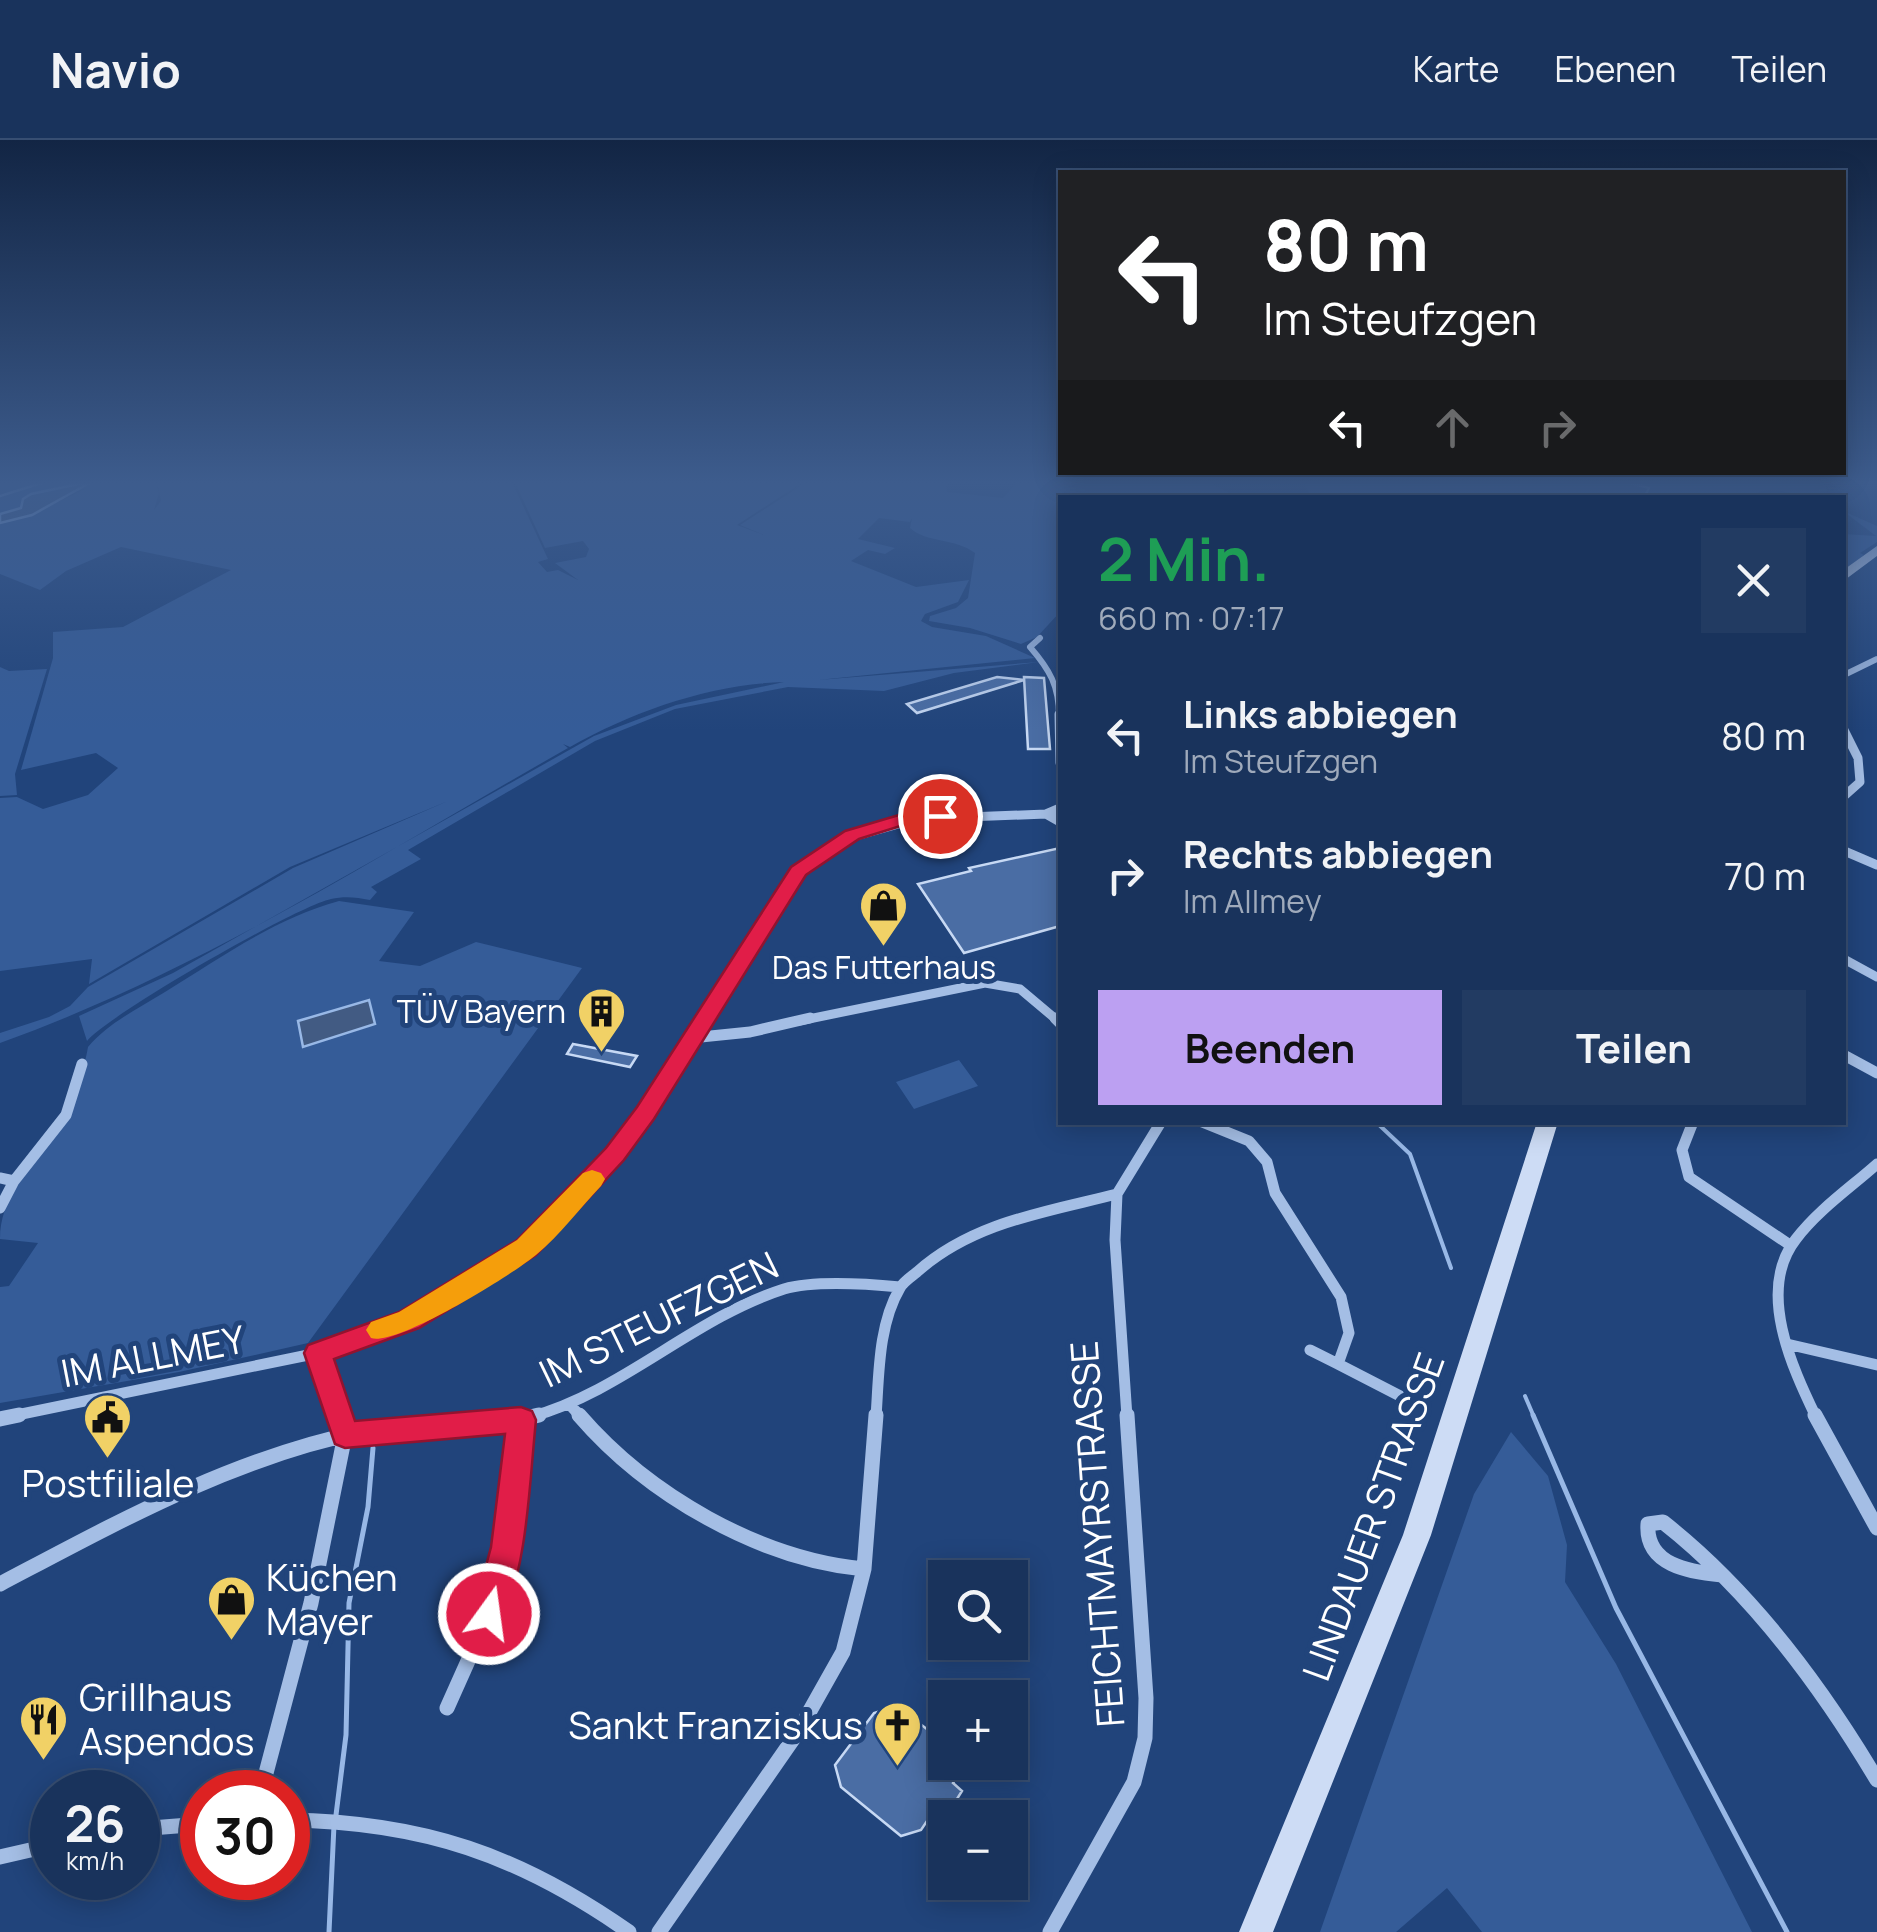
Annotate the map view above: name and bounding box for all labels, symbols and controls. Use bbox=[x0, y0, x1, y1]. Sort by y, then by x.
text: Navio bbox=[50, 37, 181, 102]
text: Karte bbox=[1413, 45, 1499, 93]
text: Ebenen bbox=[1554, 45, 1676, 93]
text: Teilen bbox=[1731, 45, 1827, 93]
text: 80 m bbox=[1263, 196, 1429, 292]
icon: left bbox=[1098, 210, 1228, 340]
text: Im Steufzgen bbox=[1263, 287, 1537, 349]
icon: left bbox=[1320, 400, 1375, 455]
icon: ahead bbox=[1425, 400, 1480, 455]
icon: right bbox=[1530, 400, 1585, 455]
text: 2 Min. bbox=[1098, 517, 1270, 599]
button: close bbox=[1701, 528, 1806, 633]
text: 660 m · 07:17 bbox=[1098, 596, 1285, 640]
text: Links abbiegen bbox=[1183, 687, 1458, 739]
icon: left bbox=[1098, 708, 1153, 763]
text: 80 m bbox=[1721, 709, 1806, 761]
text: Im Steufzgen bbox=[1183, 739, 1378, 783]
pin bbox=[898, 774, 983, 859]
icon: arrive bbox=[913, 789, 968, 844]
text: Rechts abbiegen bbox=[1183, 827, 1493, 879]
icon: right bbox=[1098, 848, 1153, 903]
text: 70 m bbox=[1724, 849, 1806, 901]
text: Im Allmey bbox=[1183, 879, 1322, 923]
shop icon: Das Futterhaus bbox=[858, 880, 910, 948]
place label: Das Futterhaus bbox=[772, 945, 996, 989]
building icon: TÜV Bayern bbox=[575, 986, 627, 1054]
place label: TÜV Bayern bbox=[397, 989, 566, 1033]
button: Beenden bbox=[1098, 990, 1442, 1105]
button: Teilen bbox=[1462, 990, 1806, 1105]
street label: IM STEUFZGEN bbox=[530, 1238, 786, 1399]
street label: IM ALLMEY bbox=[56, 1312, 250, 1398]
street label: FEICHTMAYRSTRASSE bbox=[1057, 1339, 1135, 1729]
street label: LINDAUER STRASSE bbox=[1289, 1345, 1456, 1687]
public building icon: Postfiliale bbox=[82, 1392, 134, 1460]
place label: Postfiliale bbox=[21, 1456, 195, 1508]
place label: Küchen Mayer bbox=[266, 1550, 398, 1646]
map controls bbox=[928, 1560, 1028, 1900]
button: search bbox=[928, 1560, 1028, 1660]
position arrow bbox=[437, 1562, 541, 1666]
shop icon: Küchen Mayer bbox=[205, 1574, 257, 1642]
place label: Grillhaus Aspendos bbox=[79, 1670, 254, 1766]
button: + bbox=[928, 1680, 1028, 1780]
restaurant icon: Grillhaus Aspendos bbox=[18, 1694, 70, 1762]
place label: Sankt Franziskus bbox=[568, 1698, 863, 1750]
church icon: Sankt Franziskus bbox=[872, 1700, 924, 1768]
speed limit sign: 30 bbox=[180, 1770, 310, 1900]
text: 26 bbox=[65, 1789, 125, 1857]
button: − bbox=[928, 1800, 1028, 1900]
text: km/h bbox=[66, 1843, 124, 1878]

